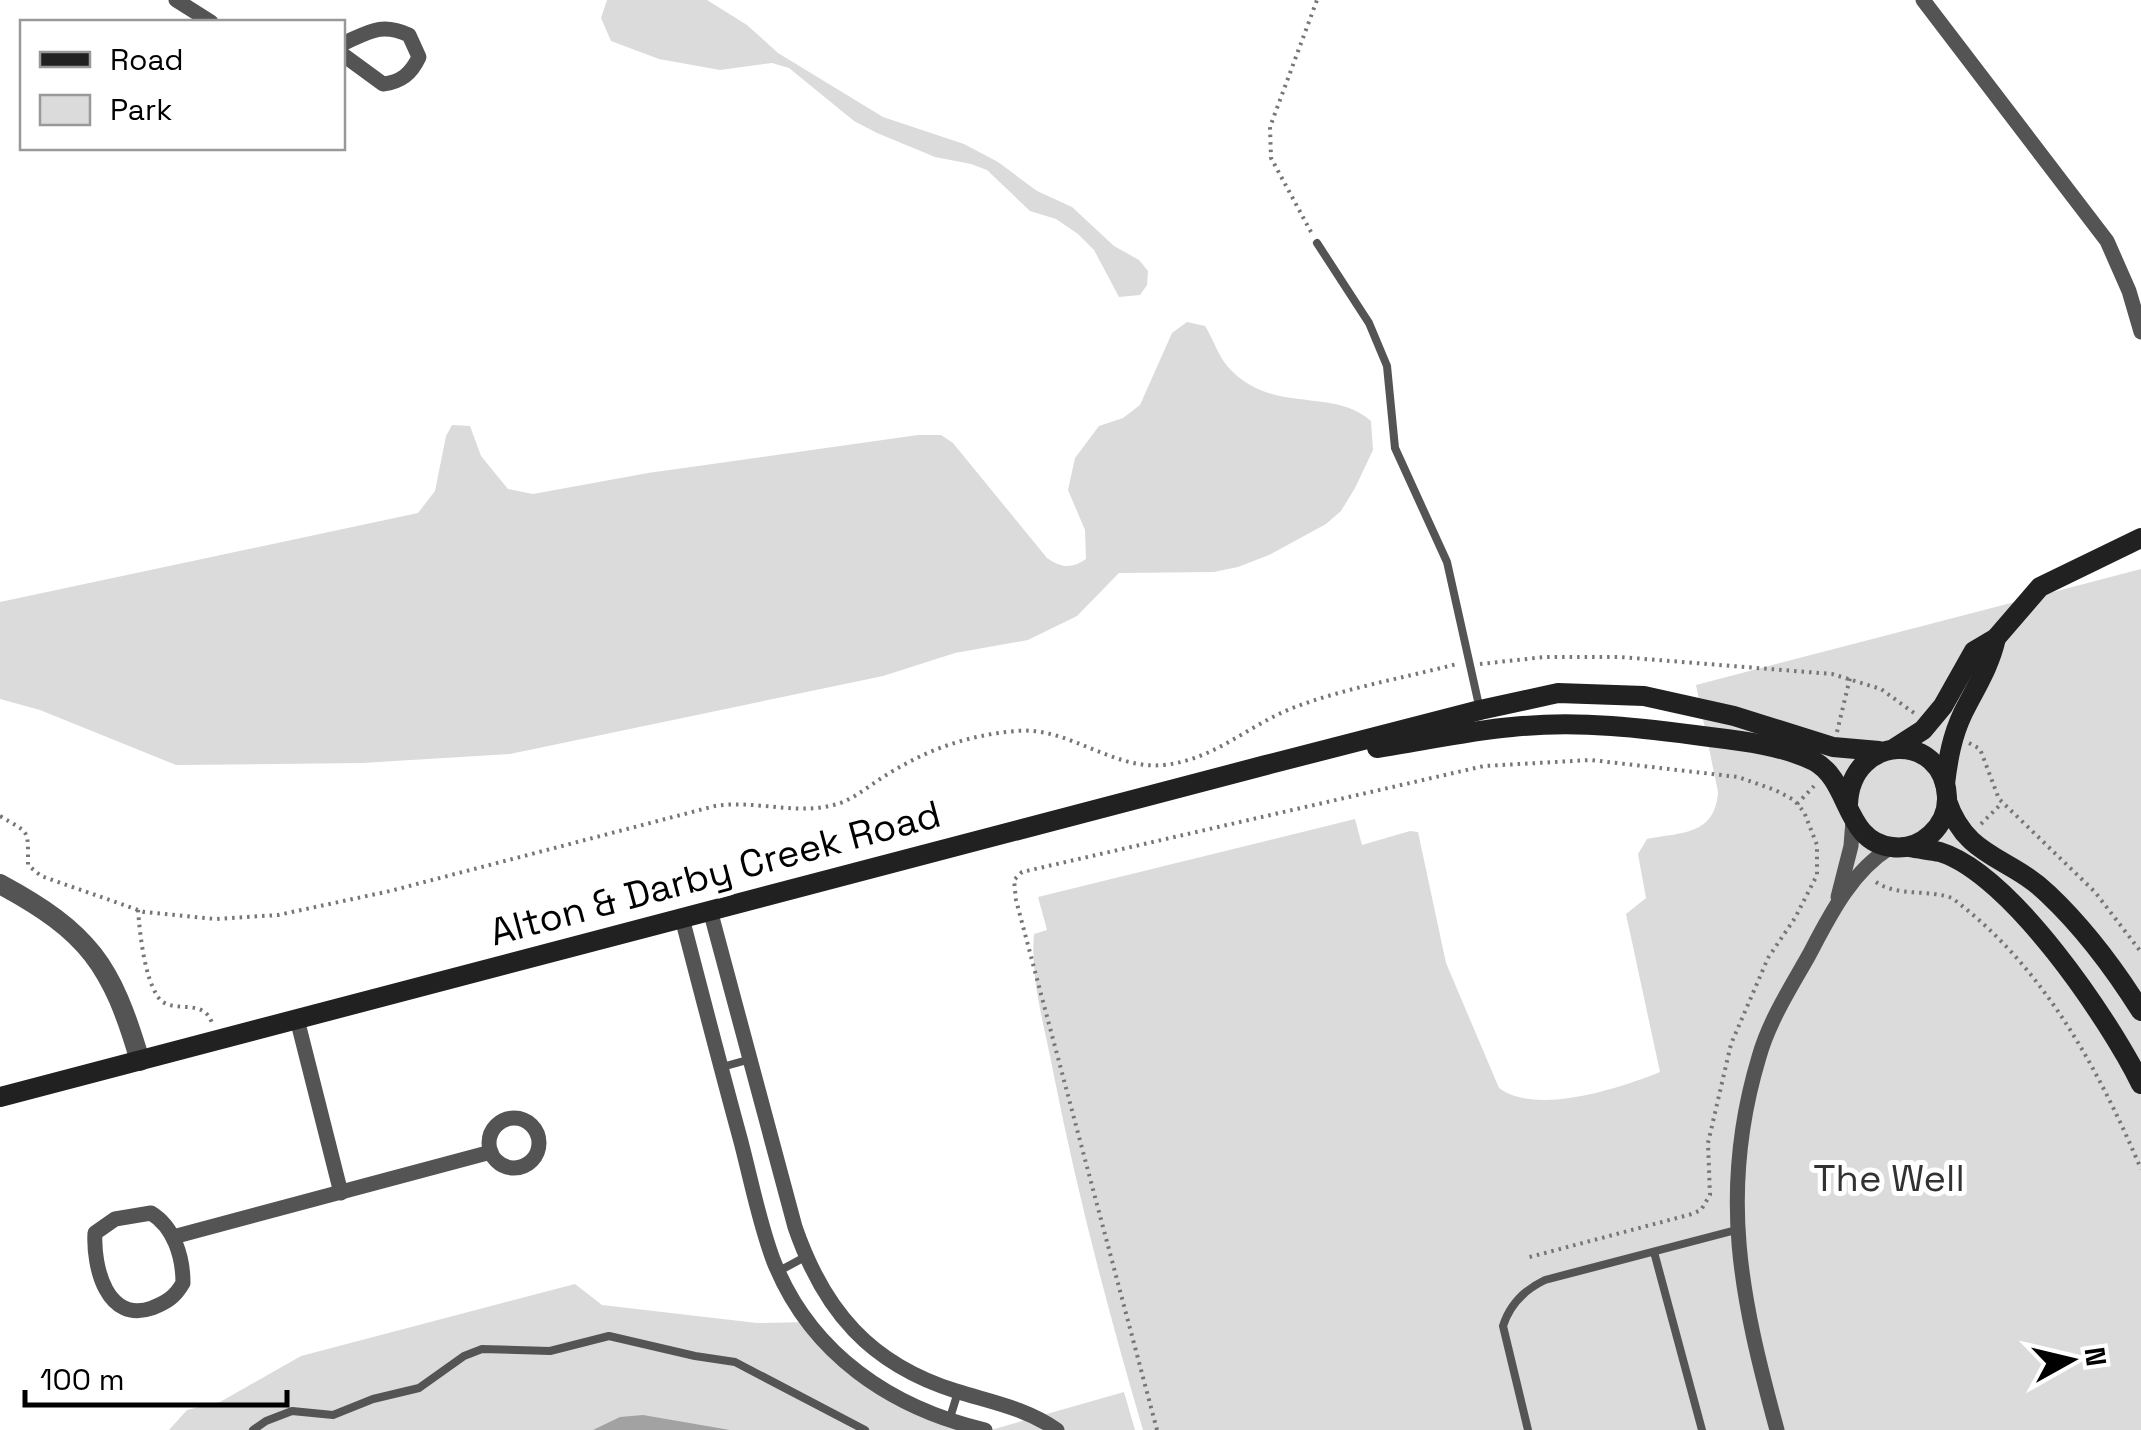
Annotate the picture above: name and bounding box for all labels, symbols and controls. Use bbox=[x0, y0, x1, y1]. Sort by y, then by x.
legend bbox=[20, 20, 345, 150]
text: Road bbox=[110, 40, 184, 79]
text: Park bbox=[110, 90, 172, 129]
street label: Alton & Darby Creek Road bbox=[484, 790, 946, 956]
park label: The Well bbox=[1813, 1154, 1965, 1202]
north arrow bbox=[2021, 1310, 2121, 1410]
scale bar bbox=[25, 1345, 288, 1407]
text: N bbox=[2077, 1345, 2115, 1368]
text: 100 m bbox=[40, 1360, 125, 1399]

